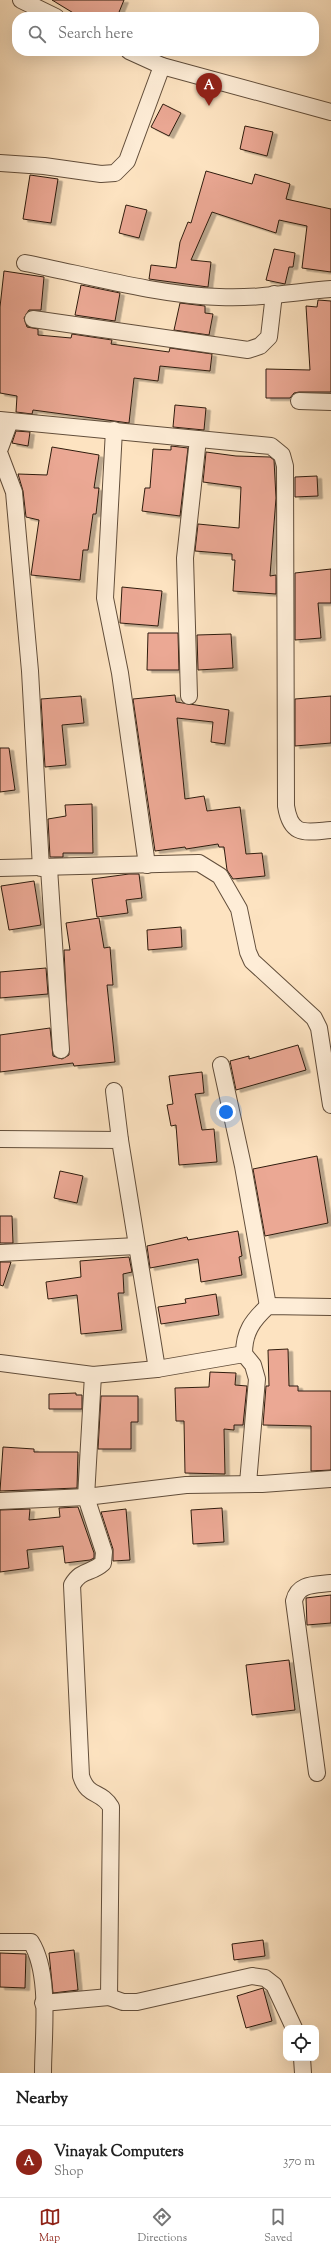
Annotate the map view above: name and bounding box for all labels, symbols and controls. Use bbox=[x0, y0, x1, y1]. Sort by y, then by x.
search box bbox=[12, 12, 319, 56]
icon: search bbox=[26, 23, 48, 45]
text: Search here bbox=[58, 24, 133, 45]
pin: A bbox=[196, 73, 222, 106]
your location bbox=[216, 1102, 236, 1122]
map controls bbox=[283, 2025, 319, 2061]
button: locate bbox=[283, 2025, 319, 2061]
text: Nearby bbox=[16, 2087, 68, 2111]
text: Vinayak Computers bbox=[54, 2142, 184, 2163]
text: A bbox=[24, 2153, 34, 2171]
text: 370 m bbox=[283, 2153, 315, 2171]
text: Shop bbox=[54, 2163, 83, 2181]
tab: Map bbox=[39, 2206, 61, 2246]
tab: Directions bbox=[138, 2206, 187, 2246]
tab: Saved bbox=[264, 2206, 292, 2246]

